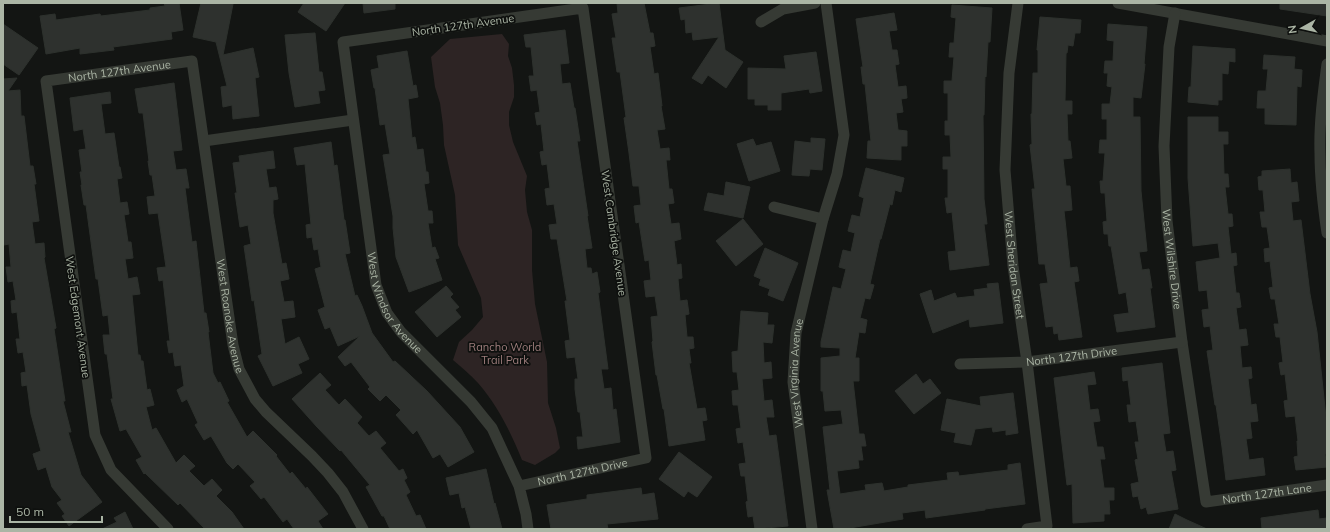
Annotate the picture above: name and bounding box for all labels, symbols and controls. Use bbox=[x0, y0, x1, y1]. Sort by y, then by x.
north arrow bbox=[1282, 8, 1322, 48]
street label: North 127th Avenue bbox=[411, 11, 515, 39]
text: N bbox=[1285, 24, 1300, 34]
street label: North 127th Avenue bbox=[67, 57, 172, 85]
street label: West Cambridge Avenue bbox=[598, 169, 630, 297]
street label: West Wilshire Drive bbox=[1160, 208, 1185, 310]
street label: West Sheridan Street bbox=[1001, 210, 1028, 320]
street label: West Windsor Avenue bbox=[365, 251, 425, 356]
street label: West Edgemont Avenue bbox=[63, 255, 93, 379]
street label: West Roanoke Avenue bbox=[214, 258, 247, 376]
street label: West Virginia Avenue bbox=[786, 317, 806, 429]
park label: Rancho World Trail Park bbox=[469, 340, 541, 367]
street label: North 127th Drive bbox=[1025, 343, 1118, 369]
street label: North 127th Drive bbox=[536, 455, 629, 489]
street label: North 127th Lane bbox=[1221, 480, 1313, 507]
scale bar bbox=[10, 498, 102, 524]
text: 50 m bbox=[16, 504, 44, 519]

